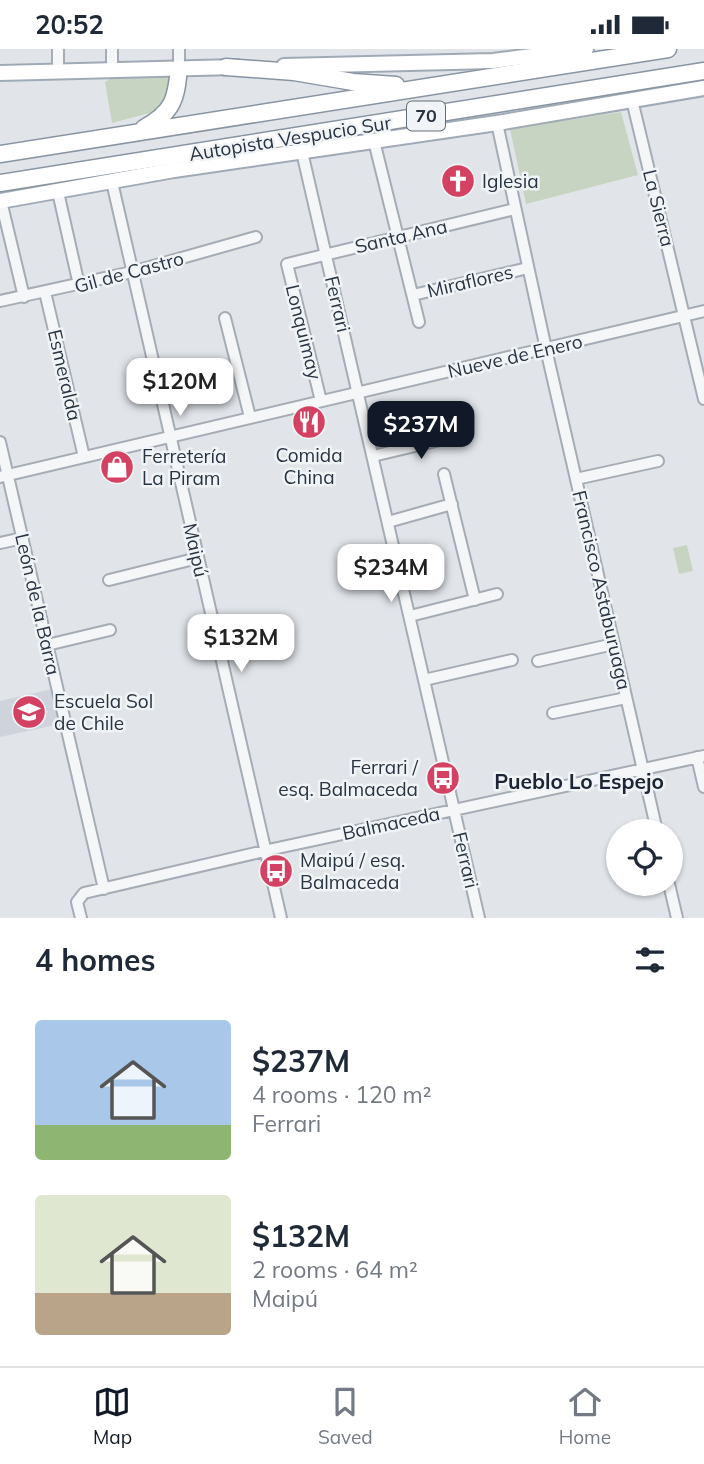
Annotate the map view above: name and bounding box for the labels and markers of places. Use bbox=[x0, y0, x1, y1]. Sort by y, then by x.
church icon: Iglesia bbox=[439, 162, 477, 200]
place label: Iglesia bbox=[482, 169, 539, 193]
pin: $120M bbox=[131, 359, 229, 418]
pin: $237M bbox=[372, 401, 470, 461]
restaurant icon: Comida China bbox=[290, 403, 328, 441]
place label: Comida China bbox=[275, 443, 343, 489]
place label: Ferretería La Piram bbox=[142, 444, 226, 490]
shop icon: Ferretería La Piram bbox=[98, 448, 136, 486]
pin: $234M bbox=[342, 545, 440, 604]
pin: $132M bbox=[192, 615, 290, 674]
place label: Escuela Sol de Chile bbox=[54, 689, 153, 735]
school or university icon: Escuela Sol de Chile bbox=[10, 693, 48, 731]
place label: Ferrari / esq. Balmaceda bbox=[278, 755, 419, 801]
bus stop icon: Ferrari / esq. Balmaceda bbox=[424, 759, 462, 797]
place label: Maipú / esq. Balmaceda bbox=[300, 848, 405, 894]
bus stop icon: Maipú / esq. Balmaceda bbox=[257, 852, 295, 890]

